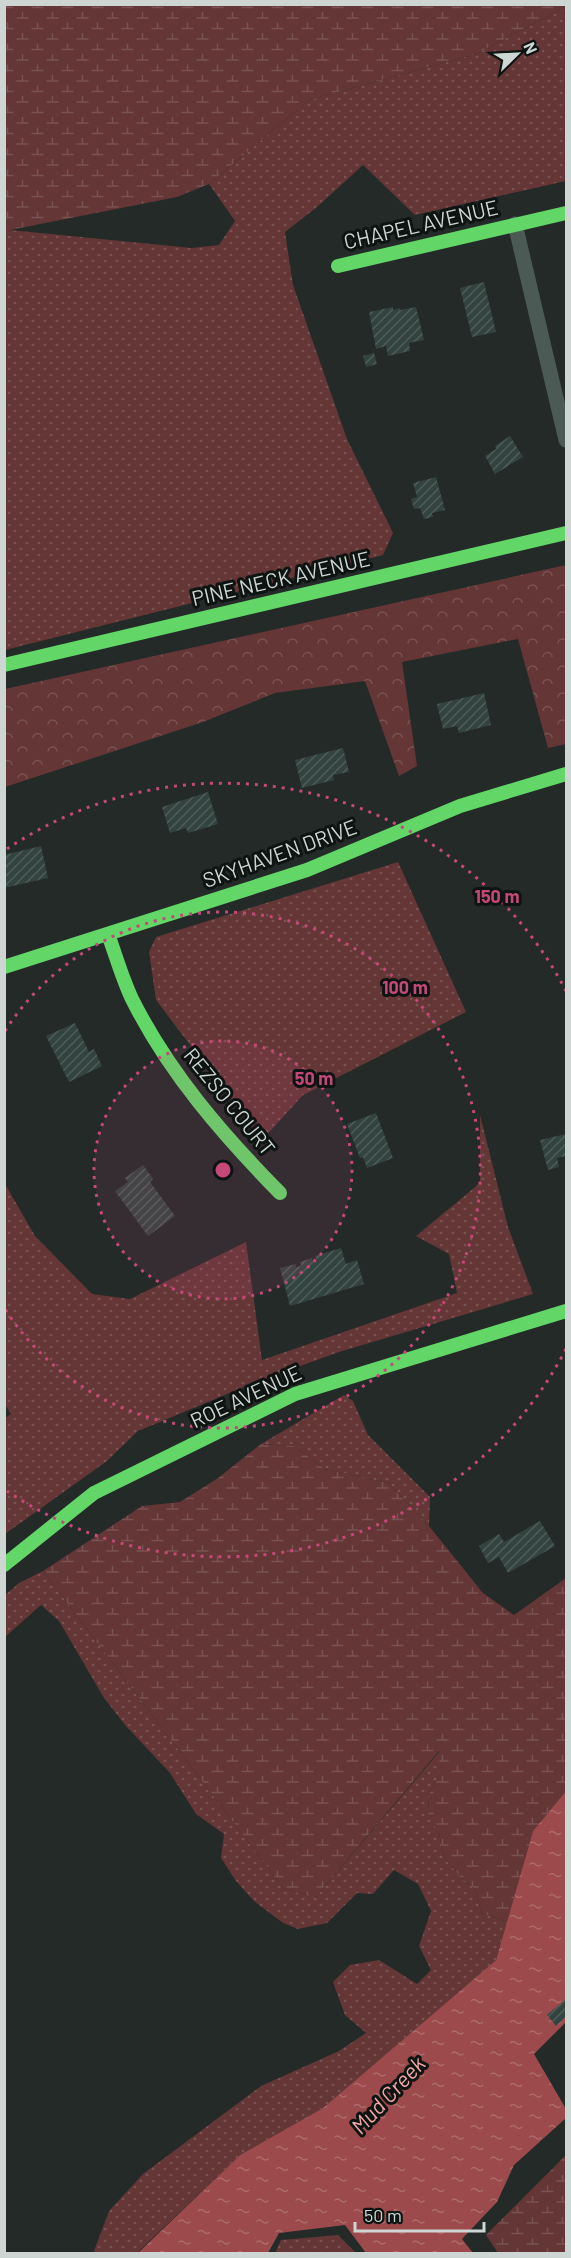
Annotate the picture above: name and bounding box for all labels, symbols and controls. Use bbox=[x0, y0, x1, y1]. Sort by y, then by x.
north arrow bbox=[487, 24, 547, 84]
text: N bbox=[520, 39, 542, 56]
street label: CHAPEL AVENUE bbox=[341, 194, 500, 253]
street label: PINE NECK AVENUE bbox=[189, 545, 372, 610]
street label: SKYHAVEN DRIVE bbox=[199, 813, 360, 892]
text: 150 m bbox=[475, 885, 519, 907]
text: 100 m bbox=[382, 976, 428, 998]
street label: REZSO COURT bbox=[179, 1042, 281, 1160]
text: 50 m bbox=[295, 1067, 333, 1089]
centre of rings bbox=[213, 1160, 233, 1180]
street label: ROE AVENUE bbox=[186, 1359, 305, 1432]
water label: Mud Creek bbox=[345, 2050, 430, 2139]
scale bar bbox=[355, 2195, 484, 2233]
text: 50 m bbox=[364, 2204, 402, 2226]

